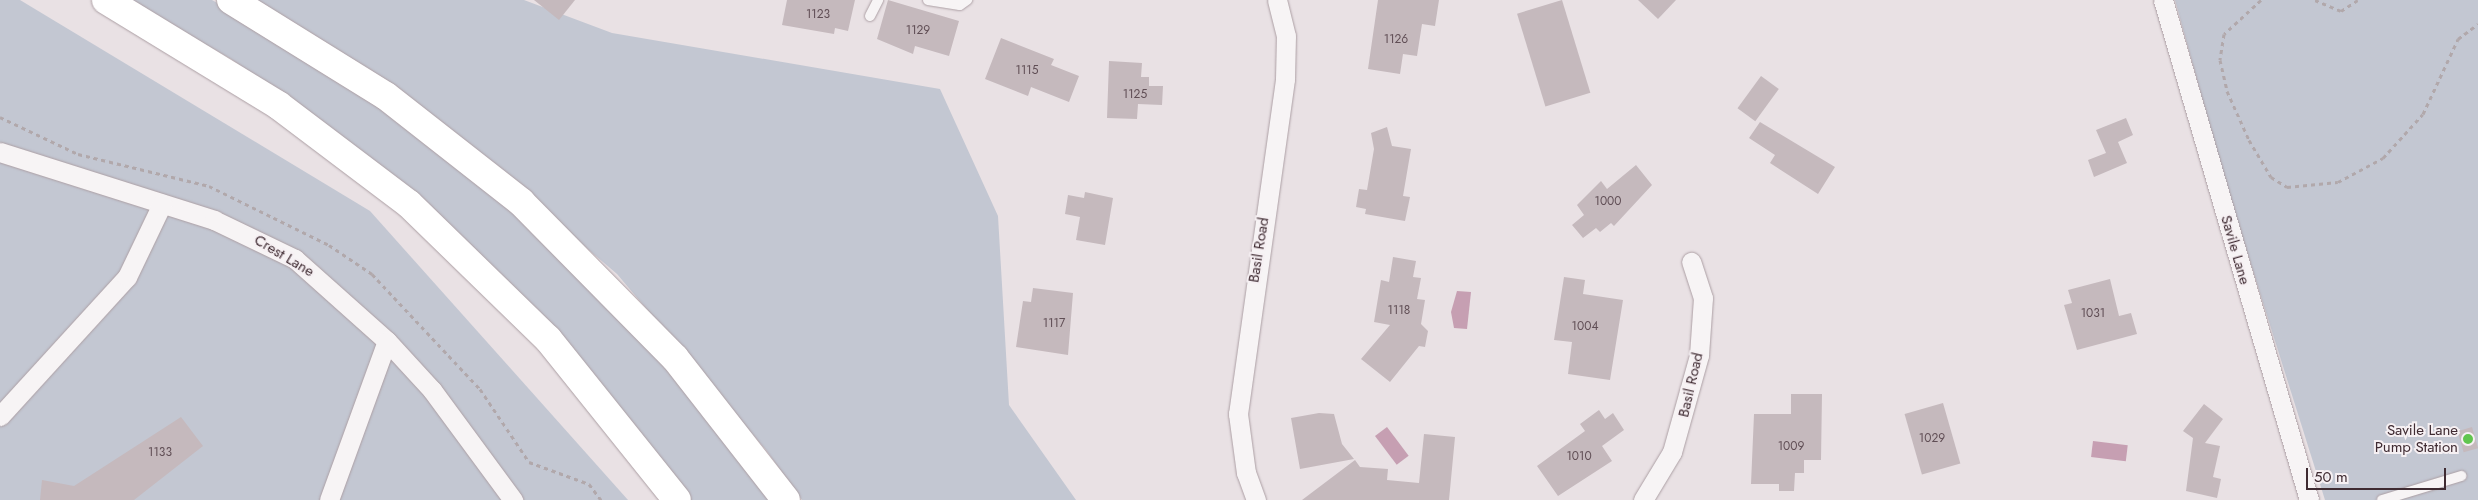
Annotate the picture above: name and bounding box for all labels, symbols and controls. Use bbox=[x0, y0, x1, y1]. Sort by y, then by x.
house number: 1123 bbox=[806, 8, 830, 22]
house number: 1129 bbox=[906, 24, 930, 38]
house number: 1126 bbox=[1384, 33, 1408, 47]
house number: 1115 bbox=[1016, 64, 1038, 78]
house number: 1125 bbox=[1123, 88, 1147, 102]
house number: 1000 bbox=[1595, 195, 1621, 209]
street label: Savile Lane bbox=[2217, 213, 2253, 287]
street label: Basil Road bbox=[1245, 216, 1273, 284]
street label: Crest Lane bbox=[251, 231, 317, 281]
house number: 1118 bbox=[1388, 304, 1410, 318]
house number: 1031 bbox=[2081, 307, 2105, 321]
house number: 1117 bbox=[1043, 317, 1065, 331]
house number: 1004 bbox=[1572, 320, 1598, 334]
street label: Basil Road bbox=[1675, 351, 1707, 419]
place label: Savile Lane Pump Station bbox=[2375, 421, 2458, 456]
house number: 1029 bbox=[1919, 432, 1945, 446]
marker: Savile Lane Pump Station bbox=[2462, 433, 2474, 445]
house number: 1009 bbox=[1778, 440, 1804, 454]
house number: 1133 bbox=[148, 446, 172, 460]
house number: 1010 bbox=[1566, 450, 1592, 464]
scale bar bbox=[2308, 458, 2448, 490]
text: 50 m bbox=[2314, 466, 2348, 488]

